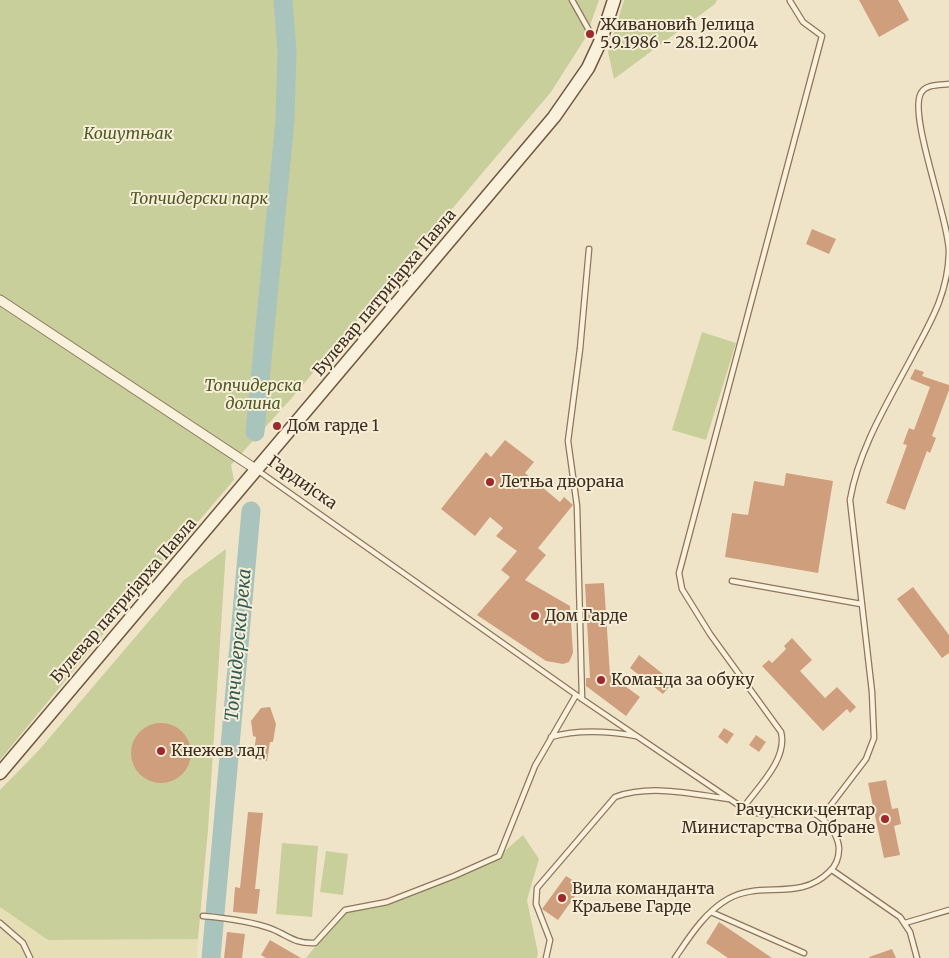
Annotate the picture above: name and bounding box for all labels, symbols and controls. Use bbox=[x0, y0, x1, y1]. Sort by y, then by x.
place label: Живановић Јелица 5.9.1986 - 28.12.2004 bbox=[600, 15, 758, 53]
marker: Живановић Јелица 5.9.1986 - 28.12.2004 bbox=[584, 28, 596, 40]
park label: Кошутњак bbox=[83, 124, 173, 144]
park label: Топчидерски парк bbox=[130, 189, 268, 209]
street label: Булевар патријарха Павла bbox=[309, 206, 461, 380]
park label: Топчидерска долина bbox=[204, 376, 302, 414]
place label: Дом гарде 1 bbox=[287, 416, 379, 436]
marker: Дом гарде 1 bbox=[271, 420, 283, 432]
street label: Гардијска bbox=[264, 452, 340, 514]
place label: Летња дворана bbox=[500, 472, 624, 492]
marker: Летња дворана bbox=[484, 476, 496, 488]
street label: Булевар патријарха Павла bbox=[47, 515, 201, 687]
water label: Топчидерска река bbox=[222, 568, 256, 722]
place label: Дом Гарде bbox=[545, 606, 628, 626]
marker: Дом Гарде bbox=[529, 610, 541, 622]
place label: Команда за обуку bbox=[611, 670, 754, 690]
marker: Команда за обуку bbox=[595, 674, 607, 686]
place label: Кнежев лад bbox=[171, 741, 265, 761]
marker: Кнежев лад bbox=[155, 745, 167, 757]
place label: Рачунски центар Министарства Одбране bbox=[682, 800, 875, 838]
marker: Рачунски центар Министарства Одбране bbox=[879, 813, 891, 825]
place label: Вила команданта Краљеве Гарде bbox=[572, 879, 715, 917]
marker: Вила команданта Краљеве Гарде bbox=[556, 892, 568, 904]

